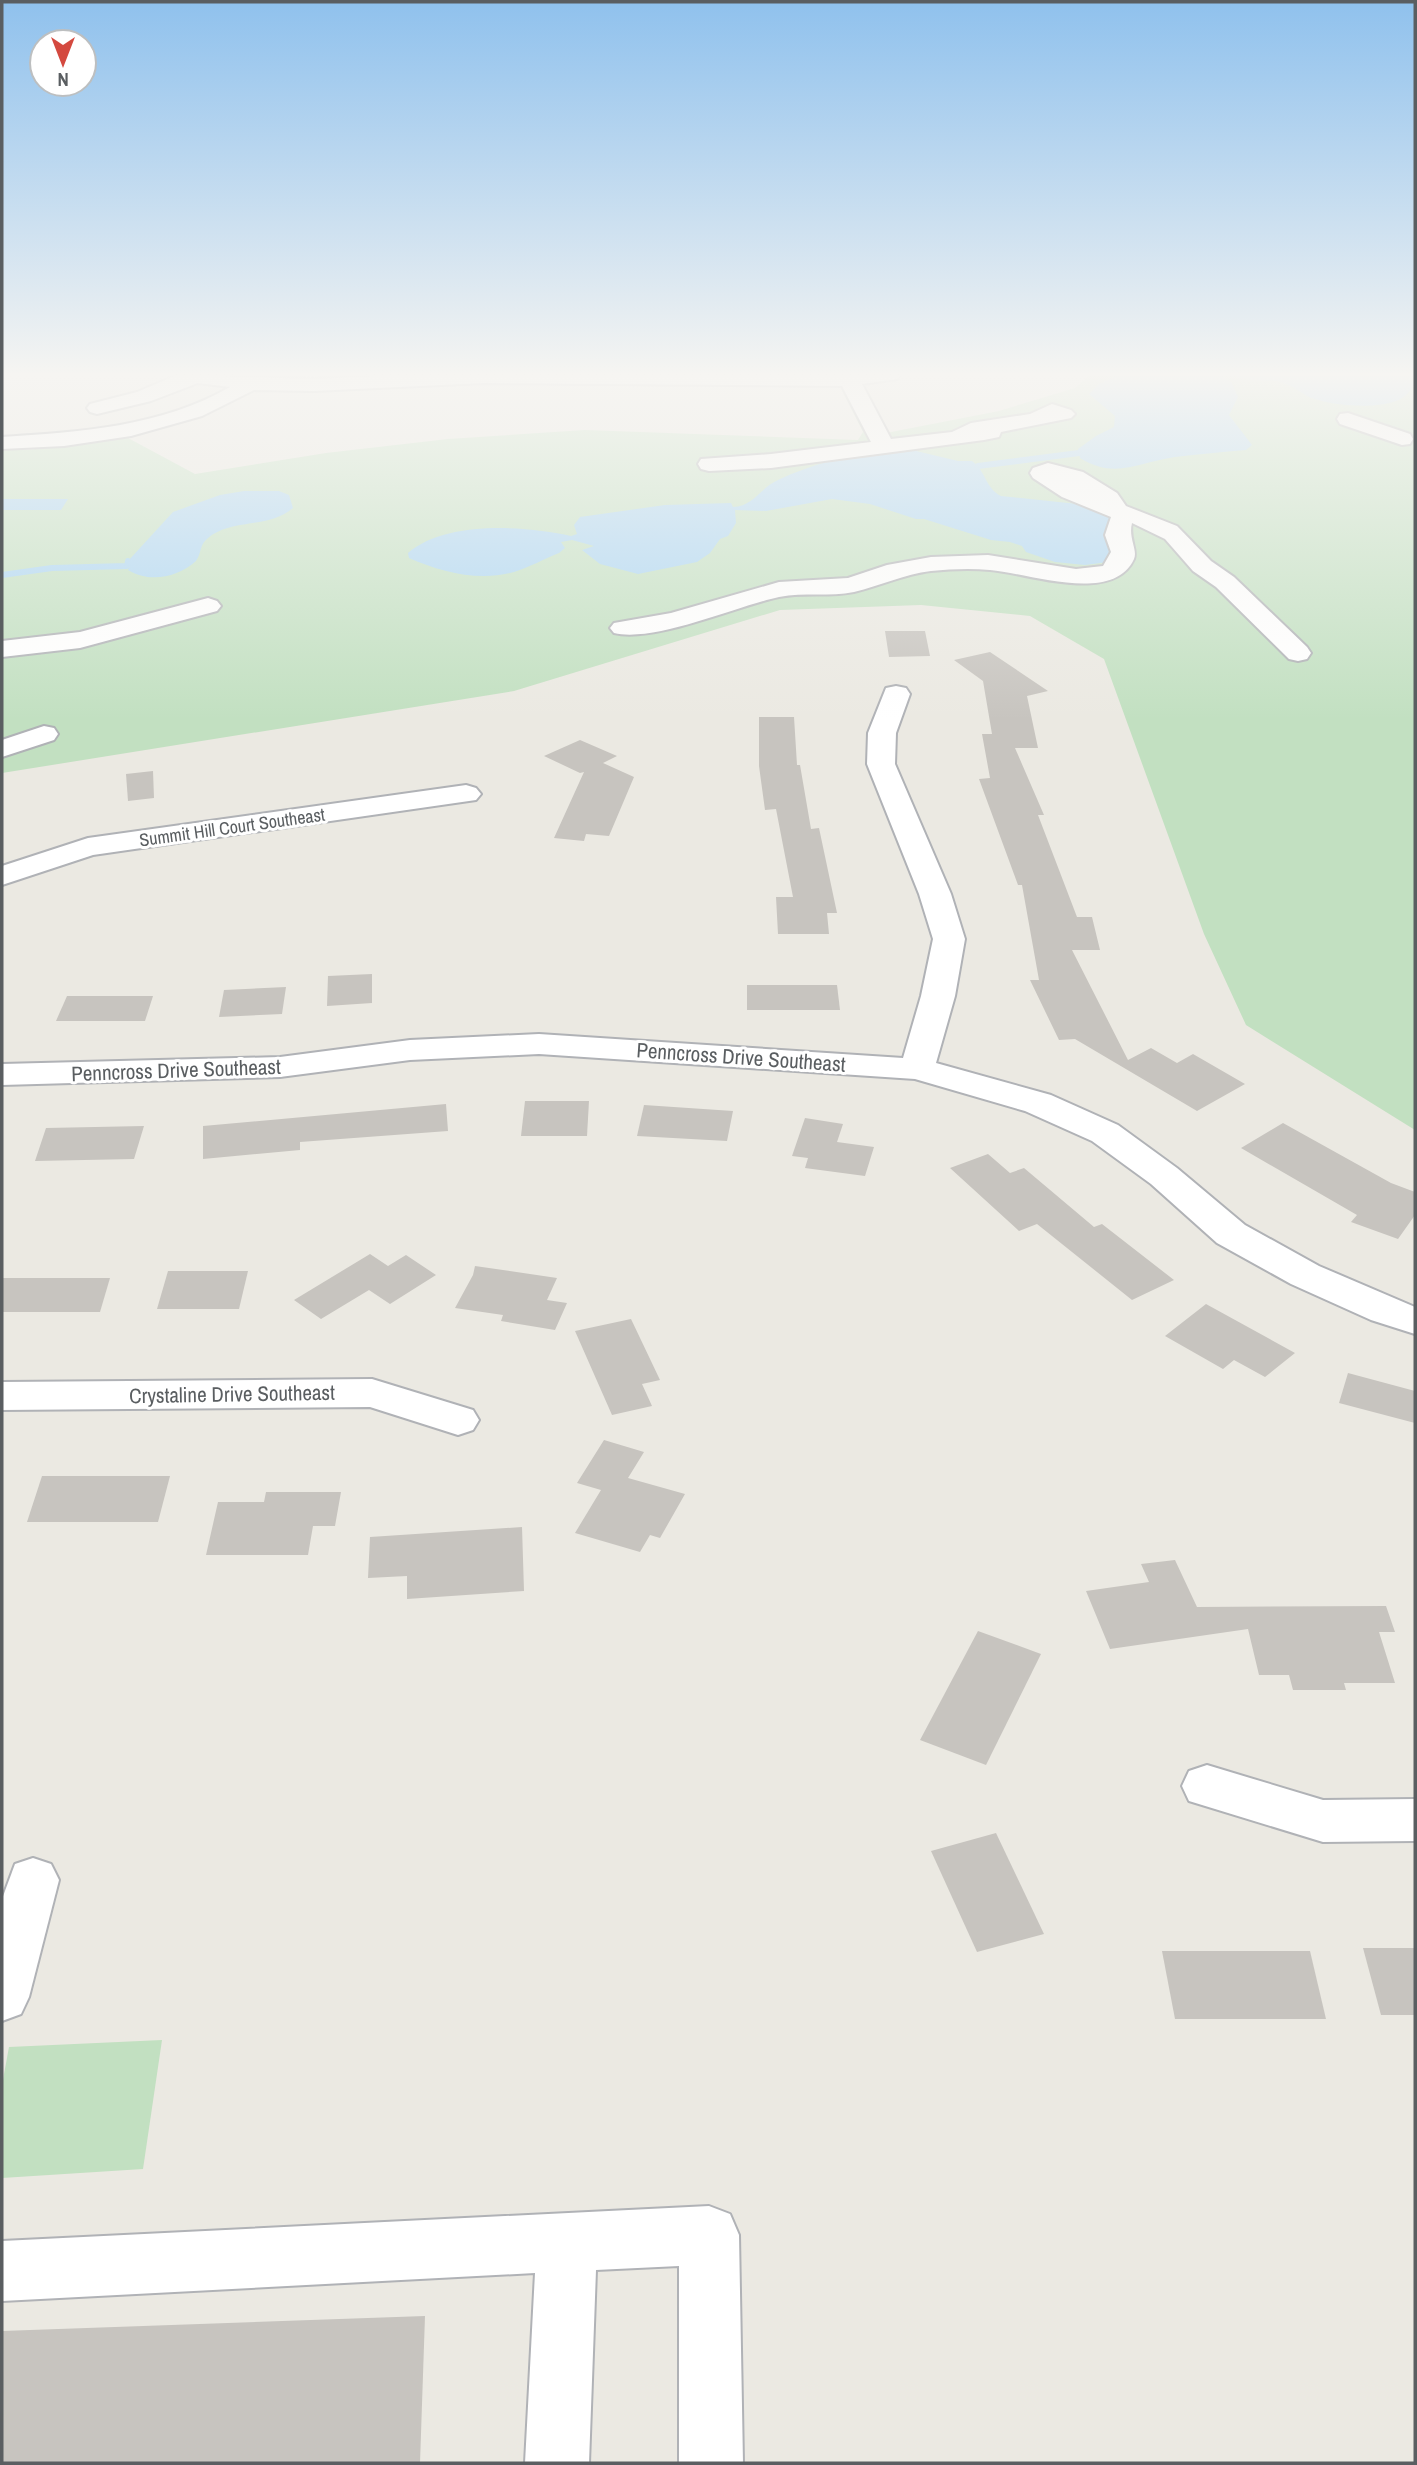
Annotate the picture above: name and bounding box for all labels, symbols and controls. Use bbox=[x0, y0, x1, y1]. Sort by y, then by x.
north arrow bbox=[28, 28, 98, 98]
text: N bbox=[57, 67, 69, 93]
street label: Summit Hill Court Southeast bbox=[138, 802, 326, 852]
street label: Penncross Drive Southeast bbox=[635, 1035, 847, 1079]
street label: Penncross Drive Southeast bbox=[71, 1052, 281, 1088]
street label: Crystaline Drive Southeast bbox=[129, 1378, 335, 1410]

